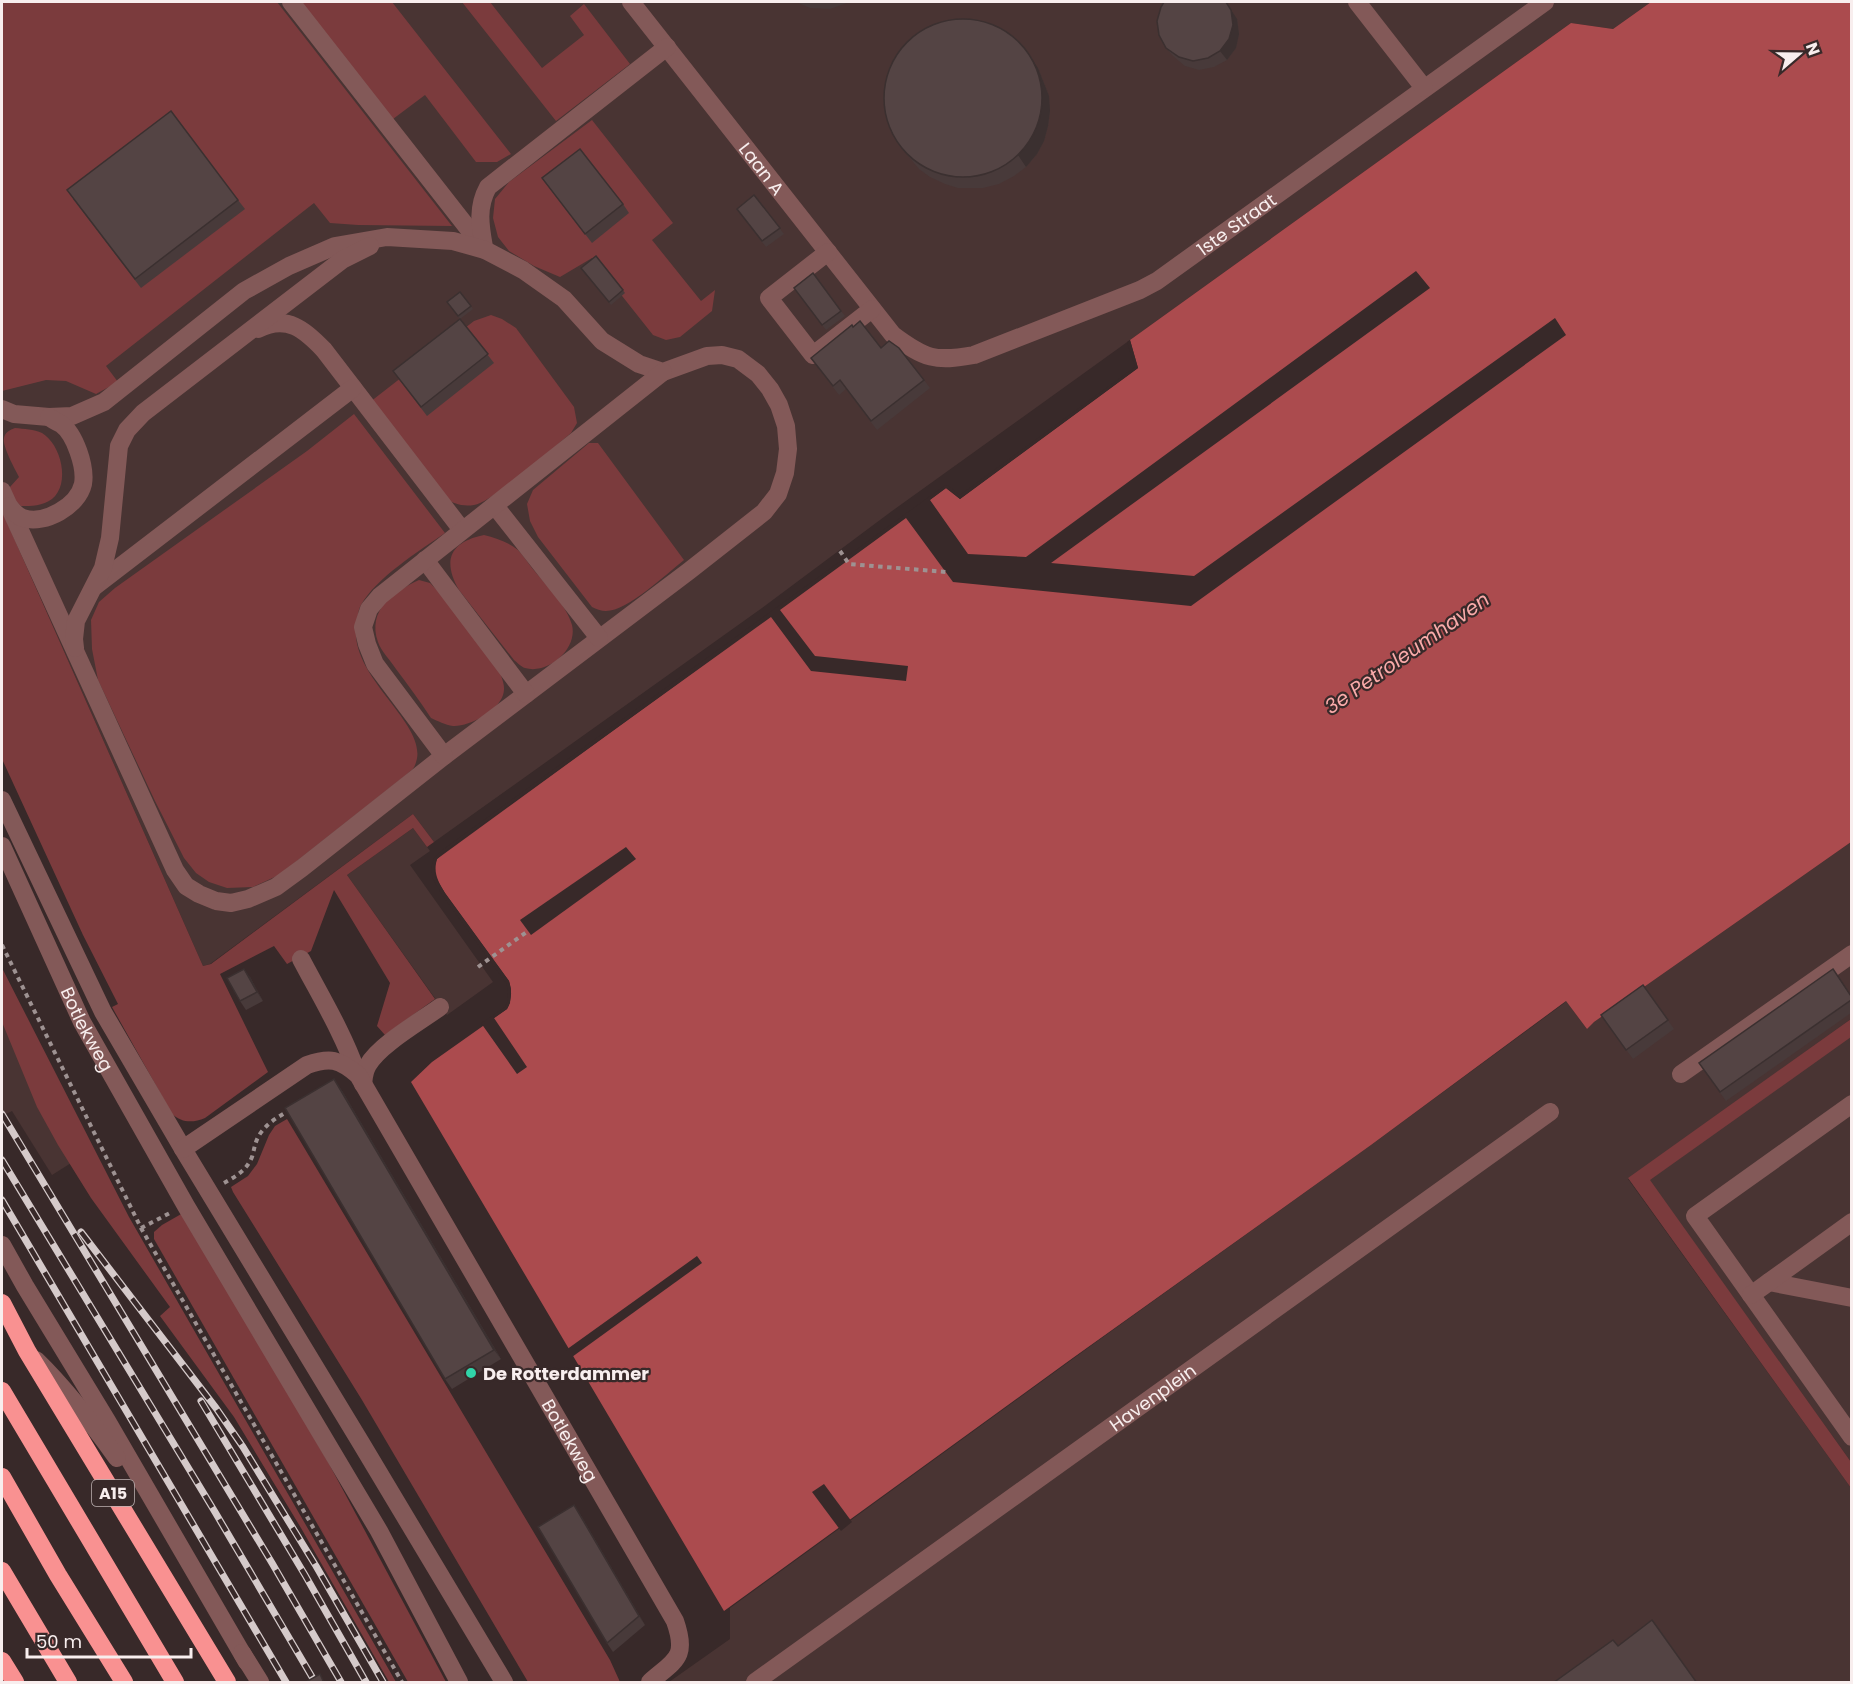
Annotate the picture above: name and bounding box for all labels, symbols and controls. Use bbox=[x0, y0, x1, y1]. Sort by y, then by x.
north arrow bbox=[1769, 24, 1829, 84]
text: N bbox=[1800, 39, 1825, 59]
street label: Laan A bbox=[734, 137, 791, 200]
street label: 1ste Straat bbox=[1191, 187, 1281, 261]
water label: 3e Petroleumhaven bbox=[1319, 586, 1495, 720]
street label: Botlekweg bbox=[55, 983, 120, 1076]
street label: Havenplein bbox=[1104, 1357, 1201, 1437]
place label: De Rotterdammer bbox=[483, 1361, 649, 1386]
marker: De Rotterdammer bbox=[464, 1366, 478, 1380]
street label: Botlekweg bbox=[536, 1394, 604, 1487]
road number: A15 bbox=[92, 1480, 134, 1506]
scale bar bbox=[27, 1621, 190, 1659]
text: 50 m bbox=[36, 1629, 82, 1654]

